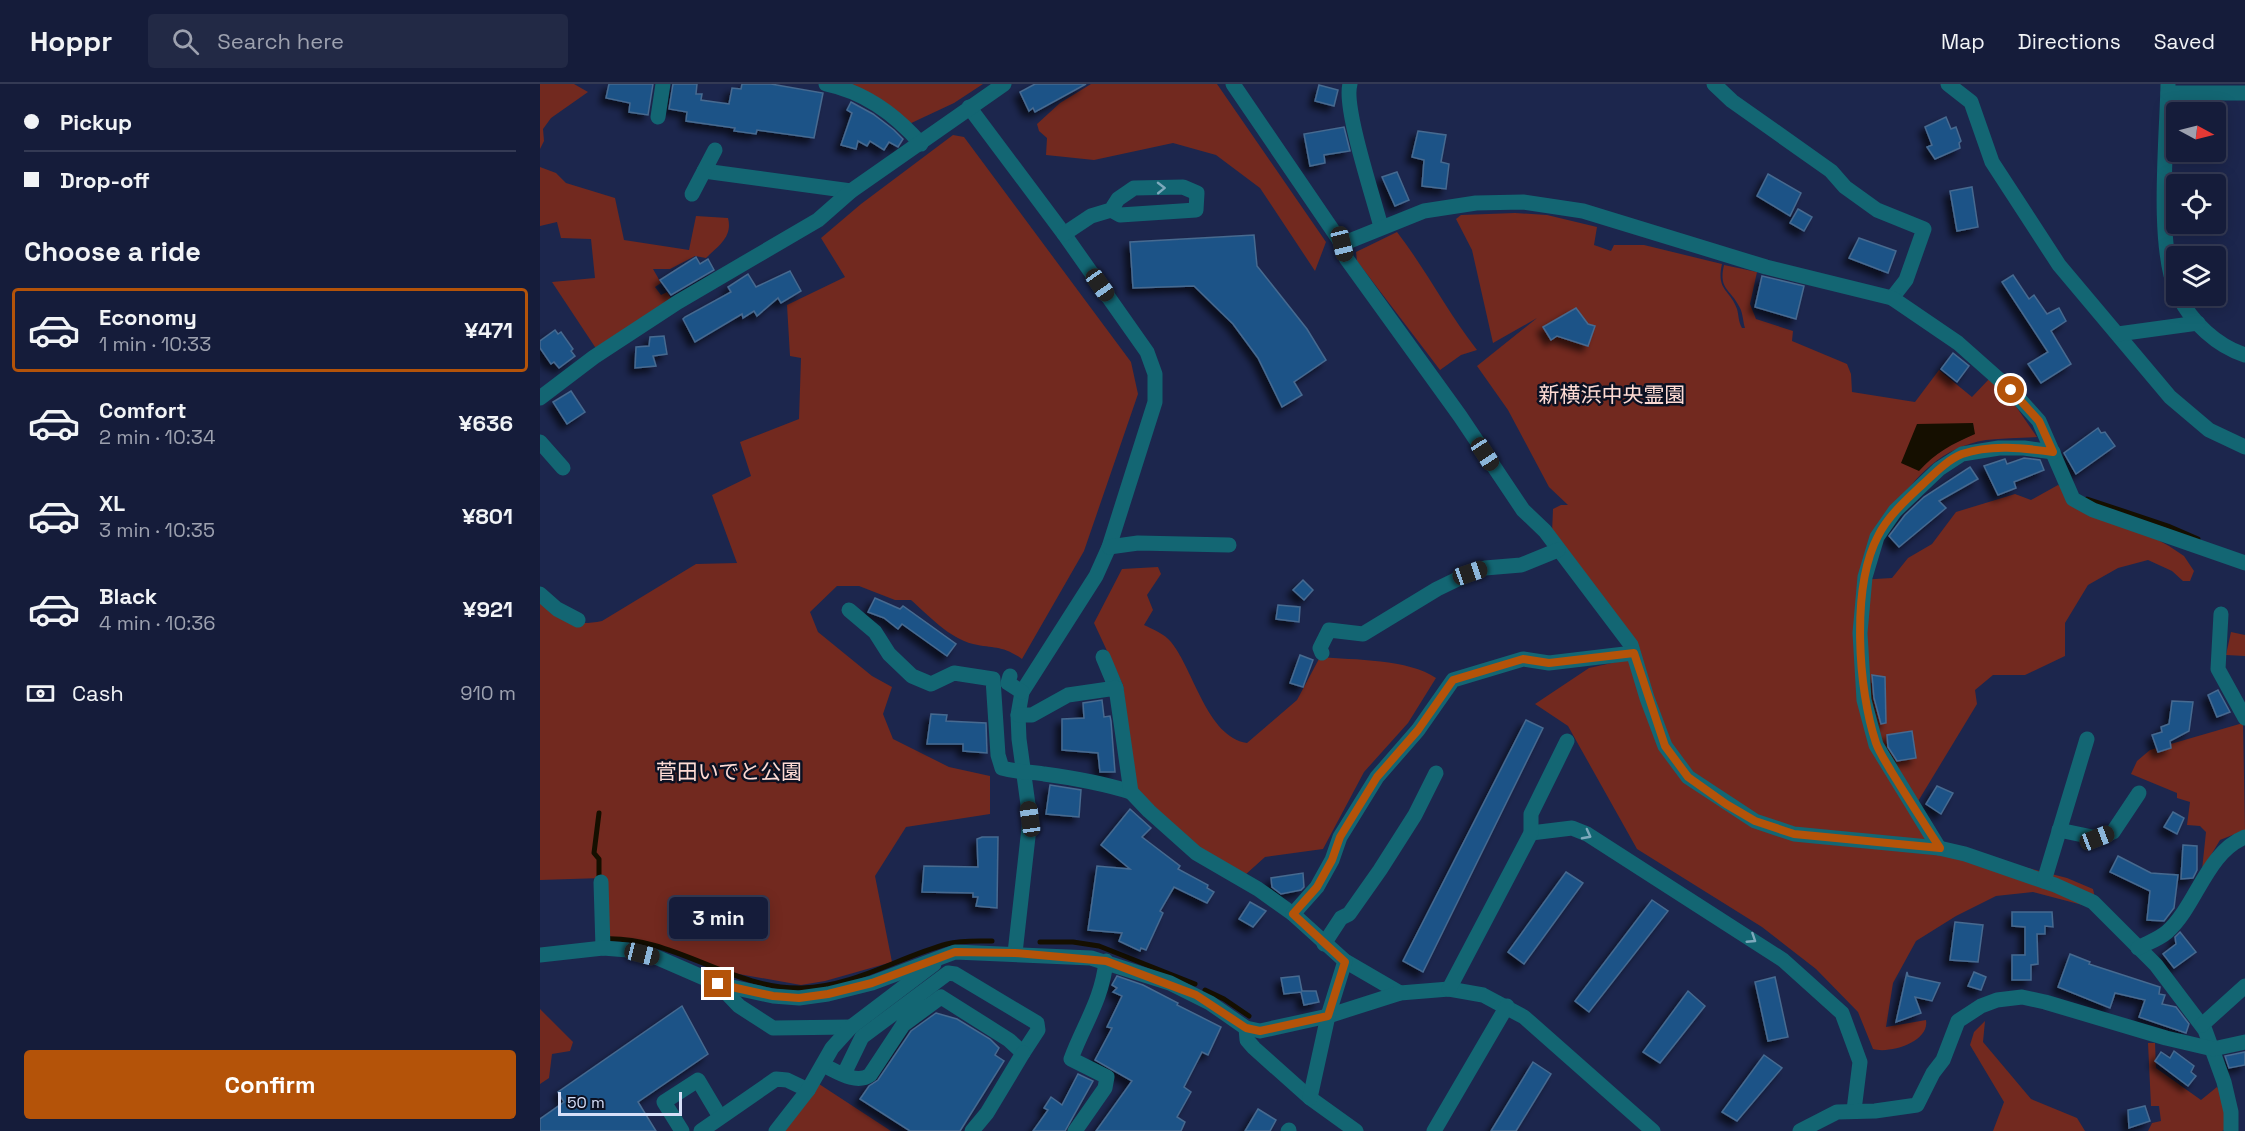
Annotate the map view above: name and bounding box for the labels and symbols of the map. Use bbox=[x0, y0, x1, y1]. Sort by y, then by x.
north arrow bbox=[2166, 102, 2226, 162]
one-way arrow bbox=[1156, 182, 1165, 194]
car bbox=[1329, 224, 1355, 264]
car bbox=[1082, 265, 1118, 305]
route start bbox=[1997, 376, 2024, 403]
park label: 新横浜中央霊園 bbox=[1539, 381, 1686, 408]
car bbox=[1468, 434, 1502, 474]
car bbox=[1450, 559, 1490, 587]
park label: 菅田いでと公園 bbox=[656, 758, 802, 785]
car bbox=[1019, 800, 1041, 838]
car bbox=[2077, 823, 2117, 853]
one-way arrow bbox=[1581, 828, 1591, 839]
callout: 3 min bbox=[668, 897, 768, 939]
one-way arrow bbox=[1745, 932, 1756, 943]
car bbox=[622, 941, 662, 967]
route end bbox=[704, 970, 731, 997]
scale bar bbox=[558, 1089, 682, 1116]

